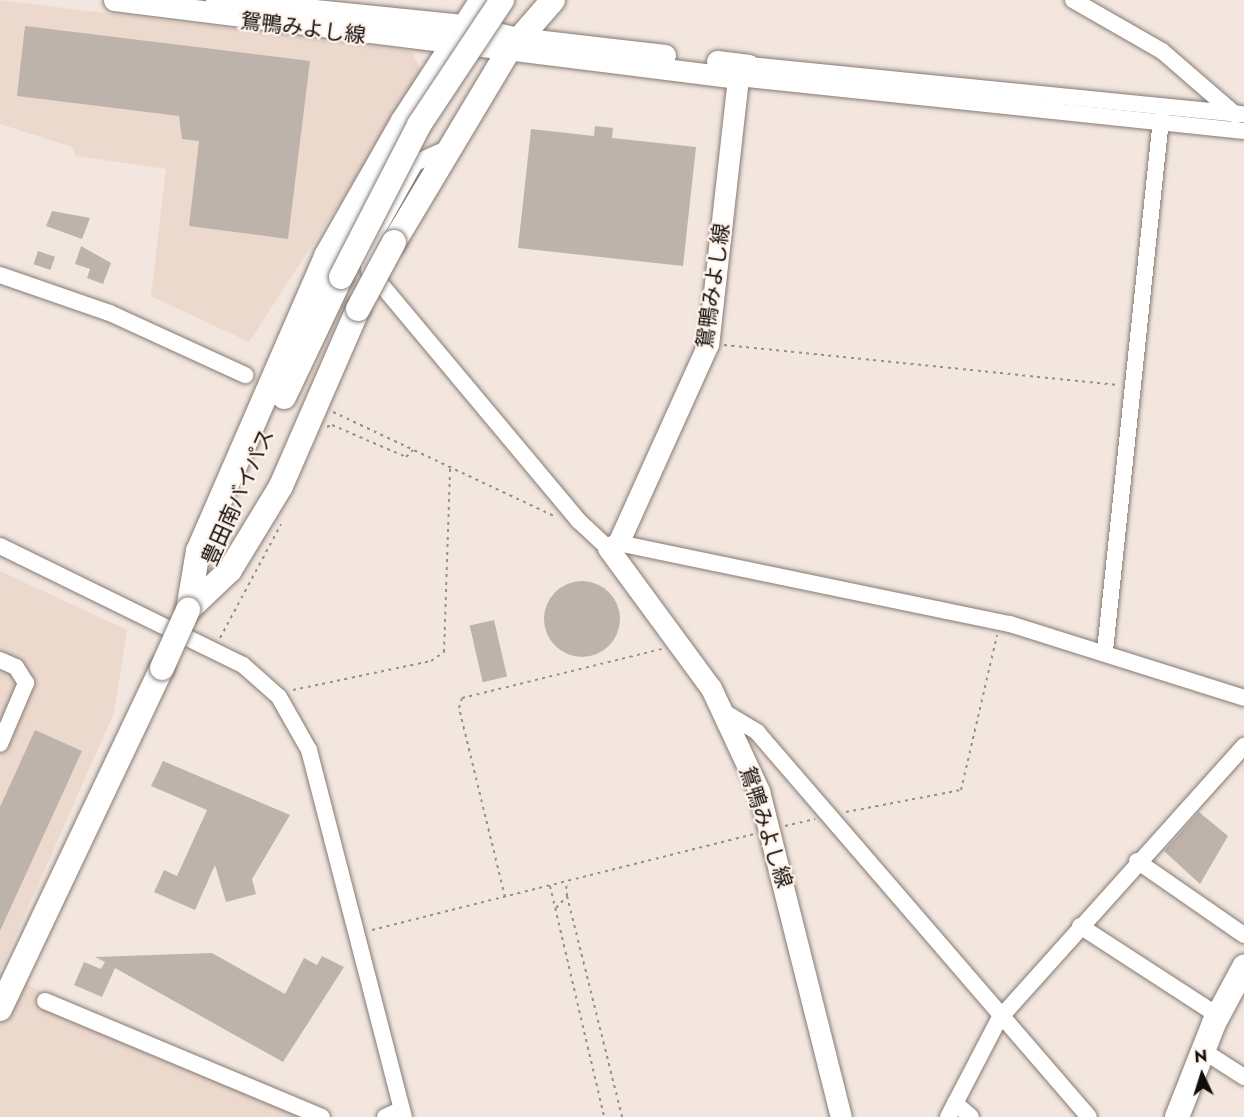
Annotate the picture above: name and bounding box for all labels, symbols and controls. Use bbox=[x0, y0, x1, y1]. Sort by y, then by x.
street label: 鴛鴨みよし線 bbox=[239, 8, 367, 48]
street label: 鴛鴨みよし線 bbox=[692, 222, 734, 350]
street label: 豊田南バイパス bbox=[197, 425, 279, 569]
street label: 鴛鴨みよし線 bbox=[735, 763, 797, 891]
north arrow bbox=[1172, 1045, 1232, 1105]
text: N bbox=[1194, 1045, 1208, 1068]

